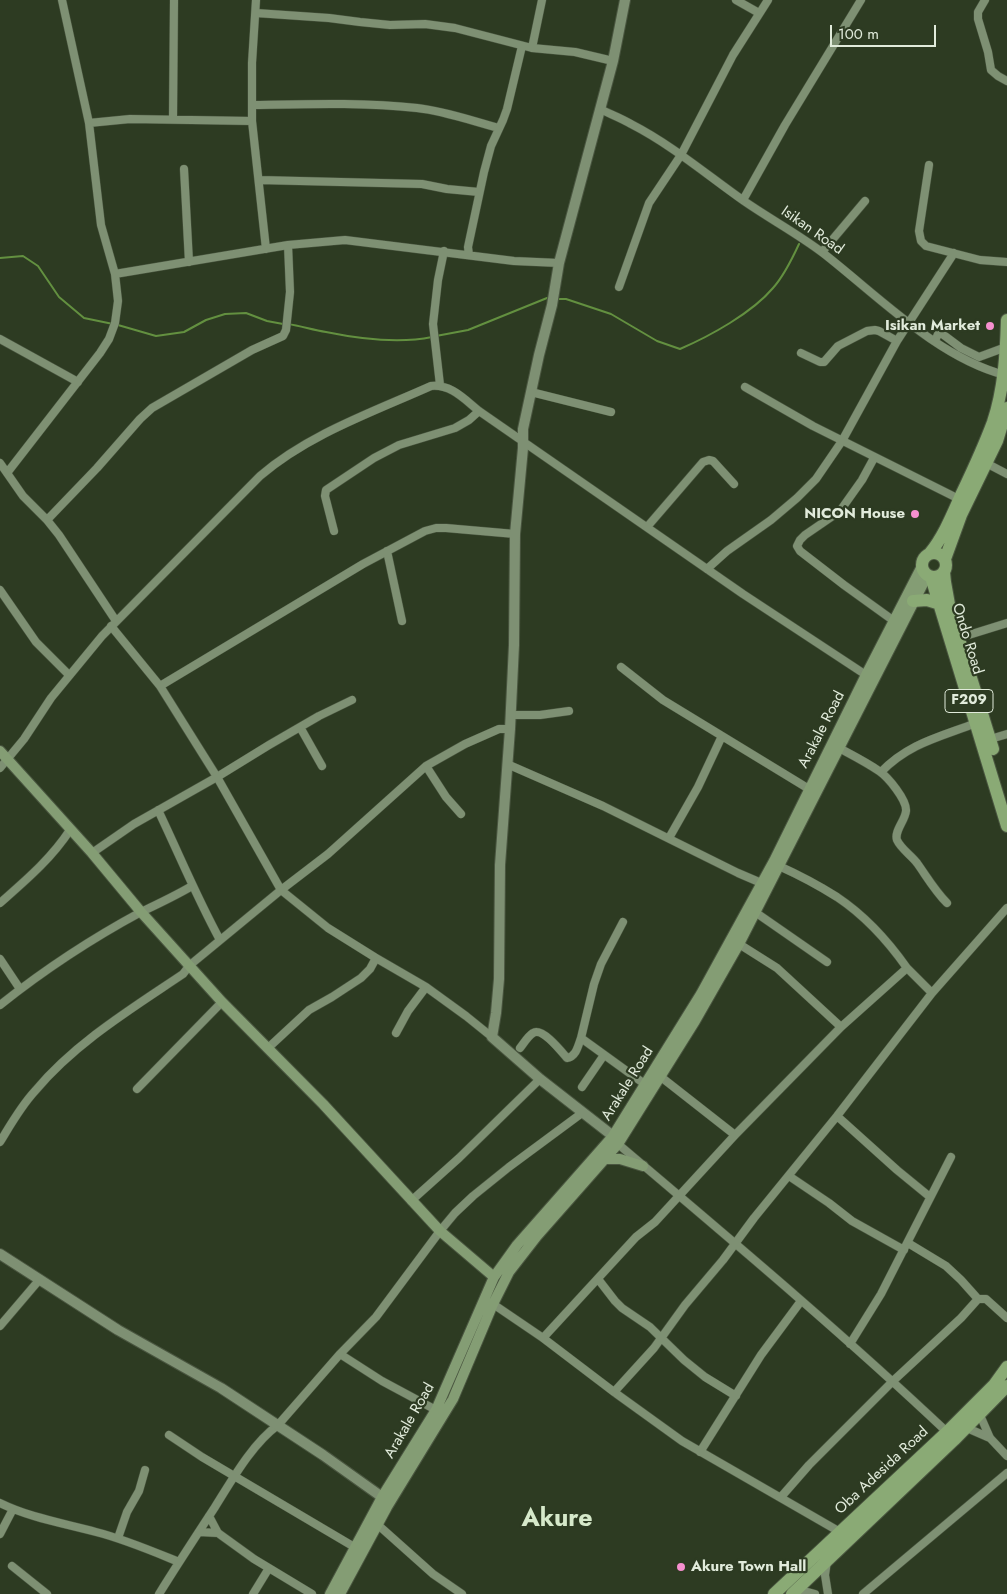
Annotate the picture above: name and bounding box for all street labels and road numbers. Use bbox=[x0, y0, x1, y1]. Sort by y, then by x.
street label: Isikan Road bbox=[777, 203, 847, 259]
street label: Ondo Road bbox=[948, 601, 986, 677]
street label: Arakale Road bbox=[795, 688, 849, 772]
road number: F209 bbox=[945, 689, 993, 712]
street label: Arakale Road bbox=[598, 1044, 658, 1124]
street label: Arakale Road bbox=[381, 1380, 439, 1462]
street label: Oba Adesida Road bbox=[832, 1423, 932, 1519]

